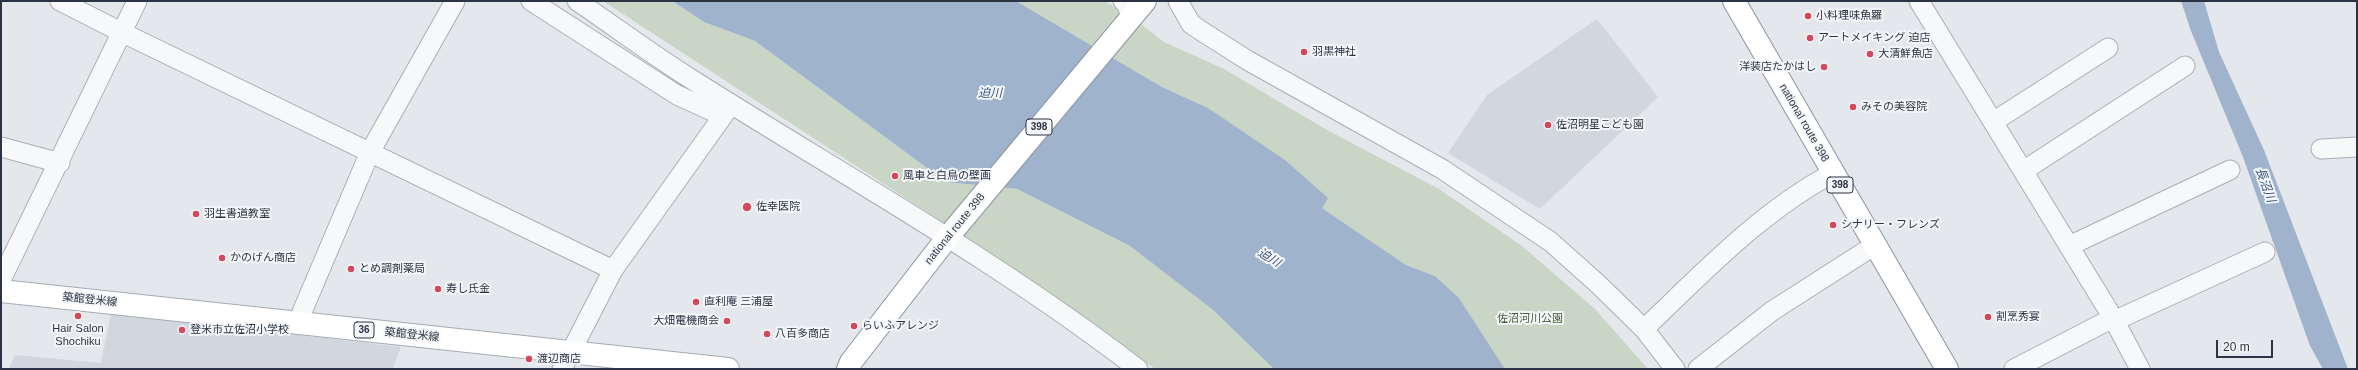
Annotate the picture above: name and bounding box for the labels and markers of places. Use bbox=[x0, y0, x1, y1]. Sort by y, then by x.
place label: 小料理味魚羅 bbox=[1816, 9, 1882, 23]
marker: 小料理味魚羅 bbox=[1803, 11, 1813, 21]
place label: アートメイキング 迫店 bbox=[1818, 31, 1930, 45]
marker: アートメイキング 迫店 bbox=[1805, 33, 1815, 43]
place label: 羽黒神社 bbox=[1312, 45, 1356, 59]
marker: 羽黒神社 bbox=[1299, 47, 1309, 57]
place label: 大清鮮魚店 bbox=[1878, 47, 1933, 61]
marker: 大清鮮魚店 bbox=[1865, 49, 1875, 59]
place label: 洋装店たかはし bbox=[1739, 60, 1816, 74]
marker: 洋装店たかはし bbox=[1819, 62, 1829, 72]
place label: みその美容院 bbox=[1861, 100, 1927, 114]
marker: みその美容院 bbox=[1848, 102, 1858, 112]
place label: 佐沼明星こども園 bbox=[1556, 118, 1644, 132]
marker: 佐沼明星こども園 bbox=[1543, 120, 1553, 130]
place label: 風車と白鳥の壁画 bbox=[903, 169, 991, 183]
marker: 風車と白鳥の壁画 bbox=[890, 171, 900, 181]
place label: 佐幸医院 bbox=[756, 200, 800, 214]
marker: 佐幸医院 bbox=[741, 201, 753, 213]
place label: 羽生書道教室 bbox=[204, 207, 270, 221]
marker: 羽生書道教室 bbox=[191, 209, 201, 219]
place label: シナリー・フレンズ bbox=[1841, 218, 1940, 232]
marker: シナリー・フレンズ bbox=[1828, 220, 1838, 230]
place label: かのげん商店 bbox=[230, 251, 296, 265]
marker: かのげん商店 bbox=[217, 253, 227, 263]
place label: とめ調剤薬局 bbox=[359, 262, 425, 276]
marker: とめ調剤薬局 bbox=[346, 264, 356, 274]
place label: 寿し氏金 bbox=[446, 282, 490, 296]
marker: 寿し氏金 bbox=[433, 284, 443, 294]
place label: 直利庵 三浦屋 bbox=[704, 295, 773, 309]
marker: 直利庵 三浦屋 bbox=[691, 297, 701, 307]
place label: 割烹秀宴 bbox=[1996, 310, 2040, 324]
marker: Hair Salon Shochiku bbox=[73, 311, 83, 321]
marker: 割烹秀宴 bbox=[1983, 312, 1993, 322]
place label: 大畑電機商会 bbox=[653, 314, 719, 328]
marker: 大畑電機商会 bbox=[722, 316, 732, 326]
place label: らいふアレンジ bbox=[862, 319, 939, 333]
marker: らいふアレンジ bbox=[849, 321, 859, 331]
place label: Hair Salon Shochiku bbox=[52, 322, 104, 348]
place label: 登米市立佐沼小学校 bbox=[190, 323, 289, 337]
marker: 登米市立佐沼小学校 bbox=[177, 325, 187, 335]
place label: 八百多商店 bbox=[775, 327, 830, 341]
marker: 八百多商店 bbox=[762, 329, 772, 339]
place label: 渡辺商店 bbox=[537, 352, 581, 366]
marker: 渡辺商店 bbox=[524, 354, 534, 364]

